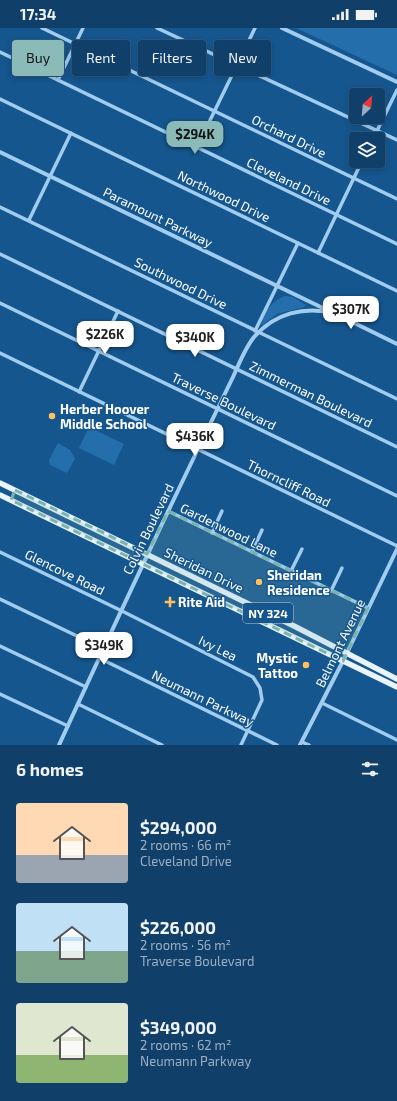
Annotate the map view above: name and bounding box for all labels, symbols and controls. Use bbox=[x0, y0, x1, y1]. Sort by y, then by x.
text: 17:34 bbox=[20, 5, 56, 23]
chip: Buy bbox=[12, 40, 64, 76]
chip: Rent bbox=[72, 40, 130, 76]
chip: Filters bbox=[138, 40, 206, 76]
chip: New bbox=[214, 40, 271, 76]
north arrow bbox=[349, 88, 385, 124]
map controls bbox=[349, 88, 385, 168]
street label: Orchard Drive bbox=[249, 111, 329, 161]
pin: $294K bbox=[167, 121, 223, 155]
text: $294K bbox=[175, 126, 215, 142]
button: layers bbox=[349, 132, 385, 168]
street label: Cleveland Drive bbox=[244, 154, 334, 208]
street label: Northwood Drive bbox=[175, 167, 273, 225]
street label: Paramount Parkway bbox=[101, 184, 216, 251]
street label: Southwood Drive bbox=[132, 254, 230, 312]
pin: $307K bbox=[323, 296, 379, 330]
text: $307K bbox=[332, 301, 370, 317]
pin: $226K bbox=[77, 321, 133, 355]
pin: $340K bbox=[167, 324, 223, 358]
text: $226K bbox=[86, 326, 124, 342]
text: $340K bbox=[175, 329, 215, 345]
street label: Zimmerman Boulevard bbox=[247, 357, 375, 431]
street label: Traverse Boulevard bbox=[169, 369, 279, 433]
place label: Herber Hoover Middle School bbox=[60, 401, 150, 432]
marker: Herber Hoover Middle School bbox=[47, 411, 57, 421]
pin: $436K bbox=[167, 423, 223, 457]
text: $436K bbox=[175, 428, 215, 444]
street label: Thorncliff Road bbox=[245, 456, 333, 510]
street label: Colvin Boulevard bbox=[119, 481, 177, 577]
street label: Gardenwood Lane bbox=[178, 499, 280, 561]
street label: Sheridan Drive bbox=[162, 544, 246, 596]
street label: Glencove Road bbox=[23, 546, 107, 598]
place label: Sheridan Residence bbox=[267, 567, 330, 598]
marker: Sheridan Residence bbox=[254, 577, 264, 587]
place label: Rite Aid bbox=[178, 594, 225, 610]
street label: Belmont Avenue bbox=[312, 596, 368, 690]
marker: Rite Aid bbox=[165, 597, 175, 607]
road number: NY 324 bbox=[243, 603, 293, 623]
pin: $349K bbox=[76, 632, 132, 666]
street label: Ivy Lea bbox=[196, 632, 240, 664]
text: $349K bbox=[84, 637, 124, 653]
place label: Mystic Tattoo bbox=[256, 650, 298, 681]
marker: Mystic Tattoo bbox=[301, 660, 311, 670]
street label: Neumann Parkway bbox=[149, 666, 257, 730]
icon: filters bbox=[359, 758, 381, 780]
text: 6 homes bbox=[16, 759, 84, 779]
text: $294,000 bbox=[140, 817, 217, 837]
icon: home bbox=[48, 819, 96, 867]
text: 2 rooms · 66 m² bbox=[140, 837, 231, 853]
text: Cleveland Drive bbox=[140, 853, 232, 869]
text: $226,000 bbox=[140, 917, 216, 937]
icon: home bbox=[48, 919, 96, 967]
text: 2 rooms · 56 m² bbox=[140, 937, 231, 953]
text: Traverse Boulevard bbox=[140, 953, 254, 969]
text: $349,000 bbox=[140, 1017, 217, 1037]
icon: home bbox=[48, 1019, 96, 1067]
text: 2 rooms · 62 m² bbox=[140, 1037, 231, 1053]
text: Neumann Parkway bbox=[140, 1053, 251, 1069]

